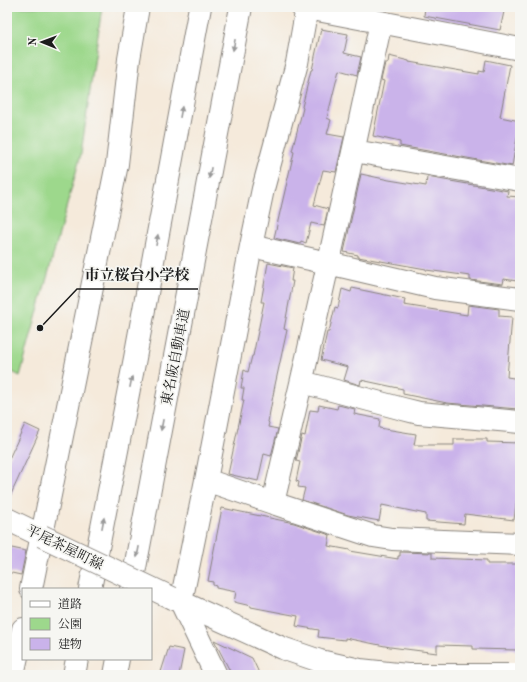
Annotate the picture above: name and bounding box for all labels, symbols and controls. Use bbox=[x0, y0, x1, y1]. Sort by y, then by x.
north arrow bbox=[22, 22, 62, 62]
text: N bbox=[28, 37, 39, 46]
one-way arrow bbox=[231, 39, 237, 52]
one-way arrow bbox=[178, 106, 184, 119]
one-way arrow bbox=[207, 167, 213, 179]
one-way arrow bbox=[154, 234, 160, 246]
callout: 市立桜台小学校 bbox=[77, 262, 198, 289]
text: 市立桜台小学校 bbox=[84, 267, 190, 284]
street label: 東名阪自動車道 bbox=[159, 308, 192, 407]
one-way arrow bbox=[128, 376, 134, 388]
one-way arrow bbox=[159, 419, 165, 431]
one-way arrow bbox=[101, 517, 107, 529]
street label: 平尾茶屋町線 bbox=[24, 522, 106, 573]
one-way arrow bbox=[135, 546, 141, 559]
legend bbox=[22, 588, 152, 660]
text: 道路 bbox=[58, 597, 82, 611]
text: 公園 bbox=[58, 618, 82, 631]
text: 建物 bbox=[58, 637, 82, 651]

